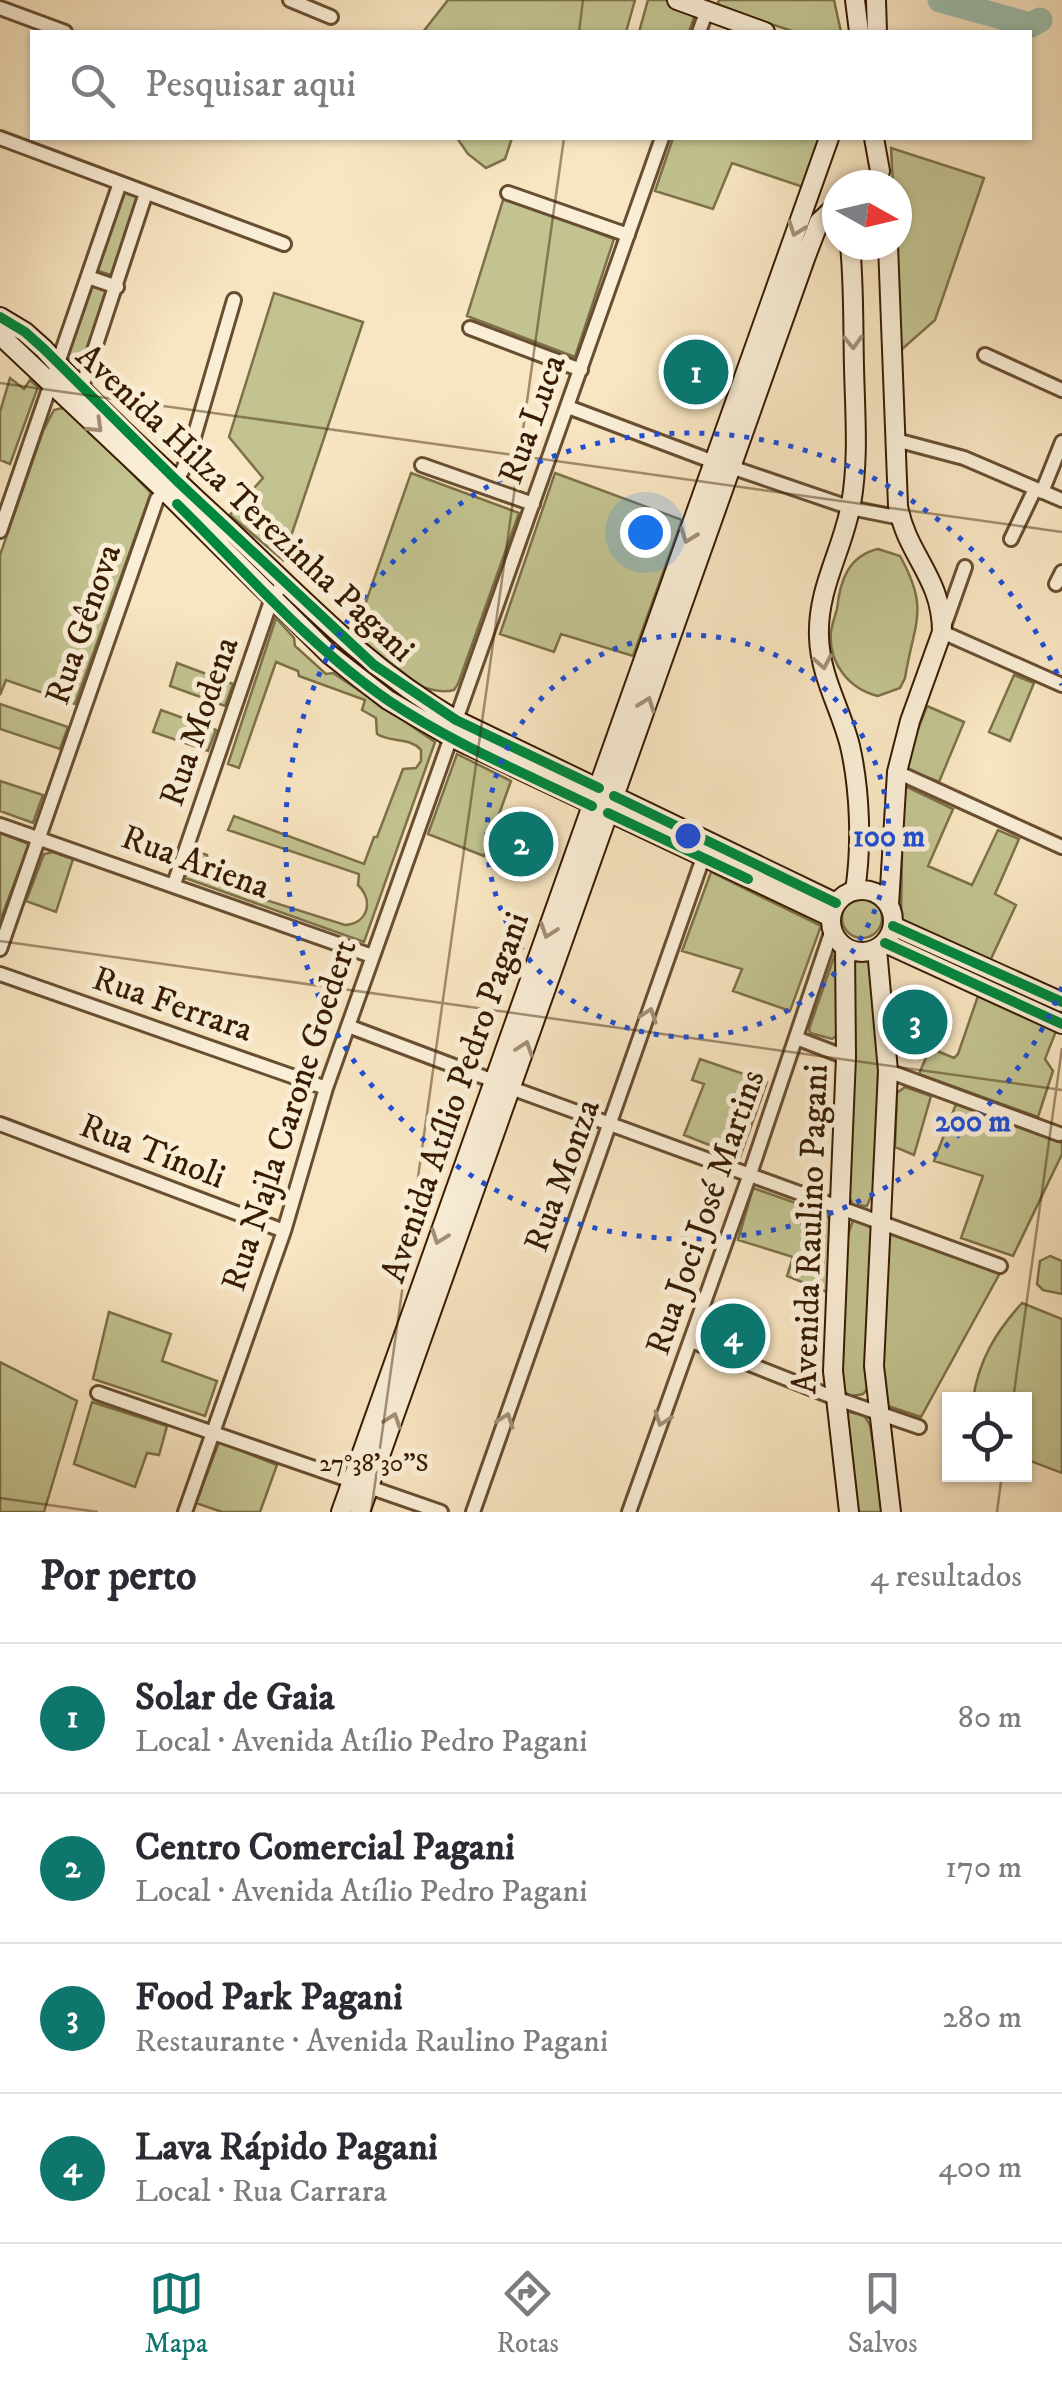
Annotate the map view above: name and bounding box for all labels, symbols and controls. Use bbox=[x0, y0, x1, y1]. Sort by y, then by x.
search box bbox=[30, 30, 1032, 140]
icon: search bbox=[65, 58, 120, 113]
text: Pesquisar aqui bbox=[145, 61, 356, 109]
north arrow bbox=[822, 170, 912, 260]
one-way arrow bbox=[788, 220, 808, 237]
pin: 1 bbox=[664, 334, 728, 410]
street label: Avenida Hilza Terezinha Pagani bbox=[66, 335, 423, 672]
one-way arrow bbox=[843, 335, 864, 351]
street label: Rua Luca bbox=[489, 349, 577, 490]
one-way arrow bbox=[85, 414, 103, 432]
your location bbox=[620, 507, 671, 558]
one-way arrow bbox=[679, 526, 700, 543]
street label: Rua Gênova bbox=[36, 538, 132, 711]
street label: Rua Modena bbox=[150, 631, 249, 812]
one-way arrow bbox=[811, 653, 832, 670]
one-way arrow bbox=[635, 697, 656, 714]
pin: 2 bbox=[488, 806, 554, 882]
street label: Rua Ariena bbox=[115, 816, 276, 910]
centre of rings bbox=[670, 818, 706, 854]
text: 100 m bbox=[853, 819, 926, 856]
street label: Avenida Atílio Pedro Pagani bbox=[372, 907, 540, 1289]
one-way arrow bbox=[539, 921, 559, 938]
street label: Rua Najla Carone Goedert bbox=[212, 934, 368, 1297]
street label: Rua Ferrara bbox=[86, 957, 258, 1053]
pin: 3 bbox=[882, 984, 948, 1060]
one-way arrow bbox=[637, 1007, 658, 1024]
one-way arrow bbox=[513, 1040, 534, 1057]
street label: Avenida Raulino Pagani bbox=[783, 1063, 839, 1395]
street label: Rua Joci José Martins bbox=[636, 1064, 775, 1361]
street label: Rua Monza bbox=[515, 1093, 611, 1258]
street label: Rua Tínoli bbox=[73, 1104, 231, 1200]
text: 200 m bbox=[935, 1104, 1011, 1141]
one-way arrow bbox=[430, 1228, 451, 1245]
pin: 4 bbox=[700, 1298, 766, 1374]
map controls bbox=[942, 1392, 1032, 1482]
button: locate bbox=[942, 1392, 1032, 1482]
one-way arrow bbox=[653, 1409, 674, 1426]
one-way arrow bbox=[381, 1413, 402, 1430]
one-way arrow bbox=[494, 1413, 514, 1430]
text: 27°38'30"S bbox=[319, 1448, 429, 1479]
text: Por perto bbox=[40, 1551, 197, 1603]
text: 4 resultados bbox=[870, 1557, 1022, 1597]
text: Solar de Gaia bbox=[135, 1674, 335, 1722]
text: 1 bbox=[67, 1698, 78, 1738]
text: 80 m bbox=[958, 1698, 1022, 1738]
text: Local · Avenida Atílio Pedro Pagani bbox=[135, 1722, 588, 1762]
text: Centro Comercial Pagani bbox=[135, 1824, 515, 1872]
text: 2 bbox=[65, 1848, 80, 1888]
text: 170 m bbox=[945, 1848, 1022, 1888]
text: Local · Avenida Atílio Pedro Pagani bbox=[135, 1872, 588, 1912]
text: Food Park Pagani bbox=[135, 1974, 403, 2022]
text: 3 bbox=[67, 1998, 78, 2038]
text: 280 m bbox=[942, 1998, 1022, 2038]
text: Restaurante · Avenida Raulino Pagani bbox=[135, 2022, 608, 2062]
text: Lava Rápido Pagani bbox=[135, 2124, 438, 2172]
text: 4 bbox=[63, 2148, 82, 2188]
text: 400 m bbox=[938, 2148, 1022, 2188]
text: Local · Rua Carrara bbox=[135, 2172, 387, 2212]
tab: Mapa bbox=[144, 2266, 208, 2361]
tab: Rotas bbox=[497, 2266, 559, 2361]
tab: Salvos bbox=[848, 2266, 918, 2361]

